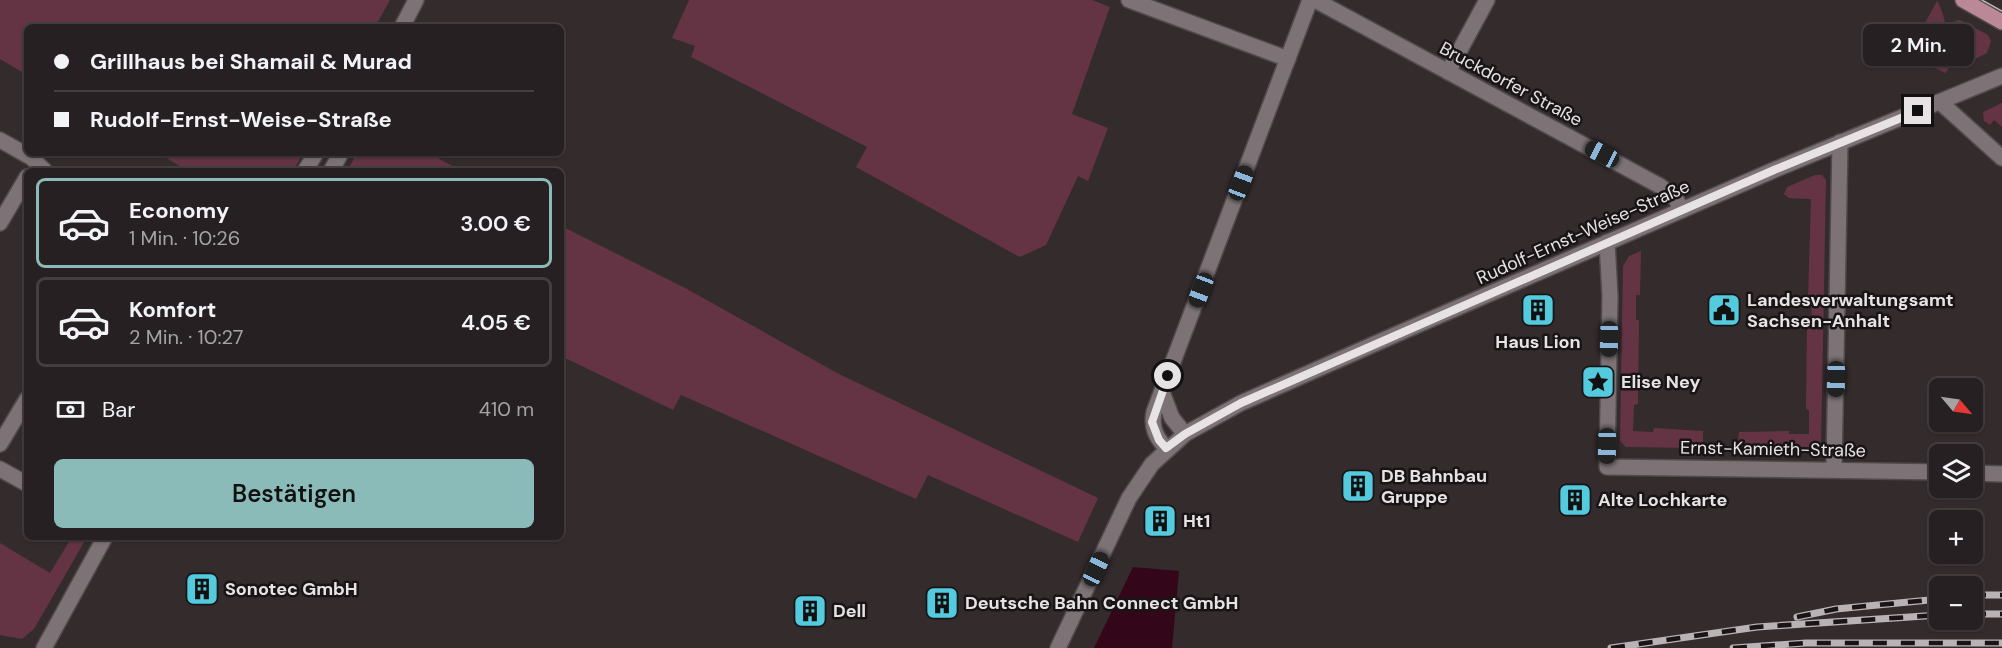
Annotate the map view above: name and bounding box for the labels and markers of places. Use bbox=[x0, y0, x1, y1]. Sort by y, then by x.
place label: Landesverwaltungsamt Sachsen-Anhalt bbox=[1747, 288, 1954, 333]
building icon: Haus Lion bbox=[1520, 292, 1556, 328]
public building icon: Landesverwaltungsamt Sachsen-Anhalt bbox=[1706, 292, 1742, 328]
place label: Haus Lion bbox=[1495, 330, 1581, 354]
place icon: Elise Ney bbox=[1580, 364, 1616, 400]
place label: Elise Ney bbox=[1621, 370, 1700, 394]
place label: DB Bahnbau Gruppe bbox=[1381, 464, 1487, 509]
building icon: DB Bahnbau Gruppe bbox=[1340, 468, 1376, 504]
building icon: Alte Lochkarte bbox=[1557, 482, 1593, 518]
place label: Alte Lochkarte bbox=[1598, 488, 1727, 512]
building icon: Ht1 bbox=[1142, 503, 1178, 539]
place label: Ht1 bbox=[1183, 509, 1210, 533]
building icon: Sonotec GmbH bbox=[184, 571, 220, 607]
place label: Sonotec GmbH bbox=[225, 577, 358, 601]
building icon: Deutsche Bahn Connect GmbH bbox=[924, 585, 960, 621]
place label: Deutsche Bahn Connect GmbH bbox=[965, 591, 1238, 615]
building icon: Dell bbox=[792, 593, 828, 629]
place label: Dell bbox=[833, 599, 866, 623]

